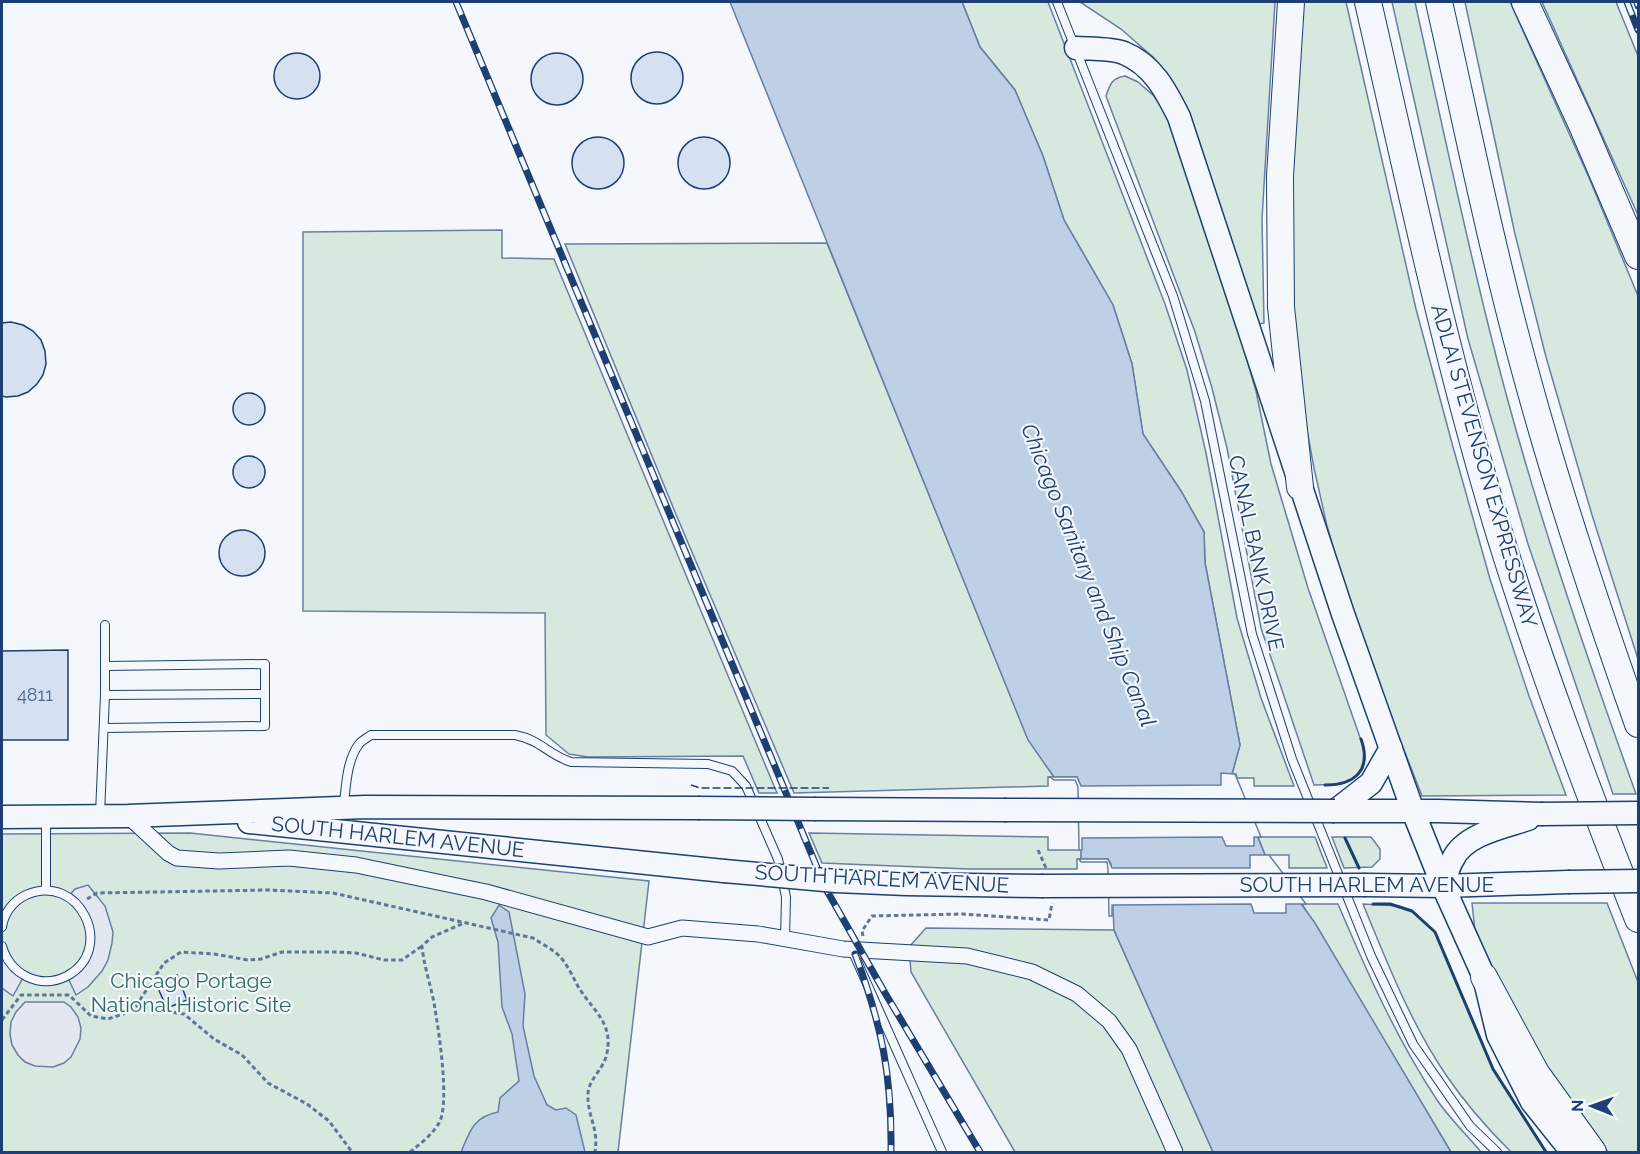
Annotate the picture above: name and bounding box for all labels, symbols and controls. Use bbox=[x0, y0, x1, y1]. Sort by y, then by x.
street label: ADLAI STEVENSON EXPRESSWAY bbox=[1426, 301, 1543, 631]
water label: Chicago Sanitary and Ship Canal bbox=[1016, 420, 1162, 731]
street label: CANAL BANK DRIVE bbox=[1224, 453, 1289, 653]
house number: 4811 bbox=[17, 684, 53, 705]
street label: SOUTH HARLEM AVENUE bbox=[270, 811, 526, 862]
street label: SOUTH HARLEM AVENUE bbox=[754, 859, 1010, 898]
street label: SOUTH HARLEM AVENUE bbox=[1240, 872, 1494, 897]
park label: Chicago Portage National Historic Site bbox=[91, 968, 291, 1017]
north arrow bbox=[1562, 1076, 1622, 1136]
text: N bbox=[1568, 1099, 1587, 1112]

